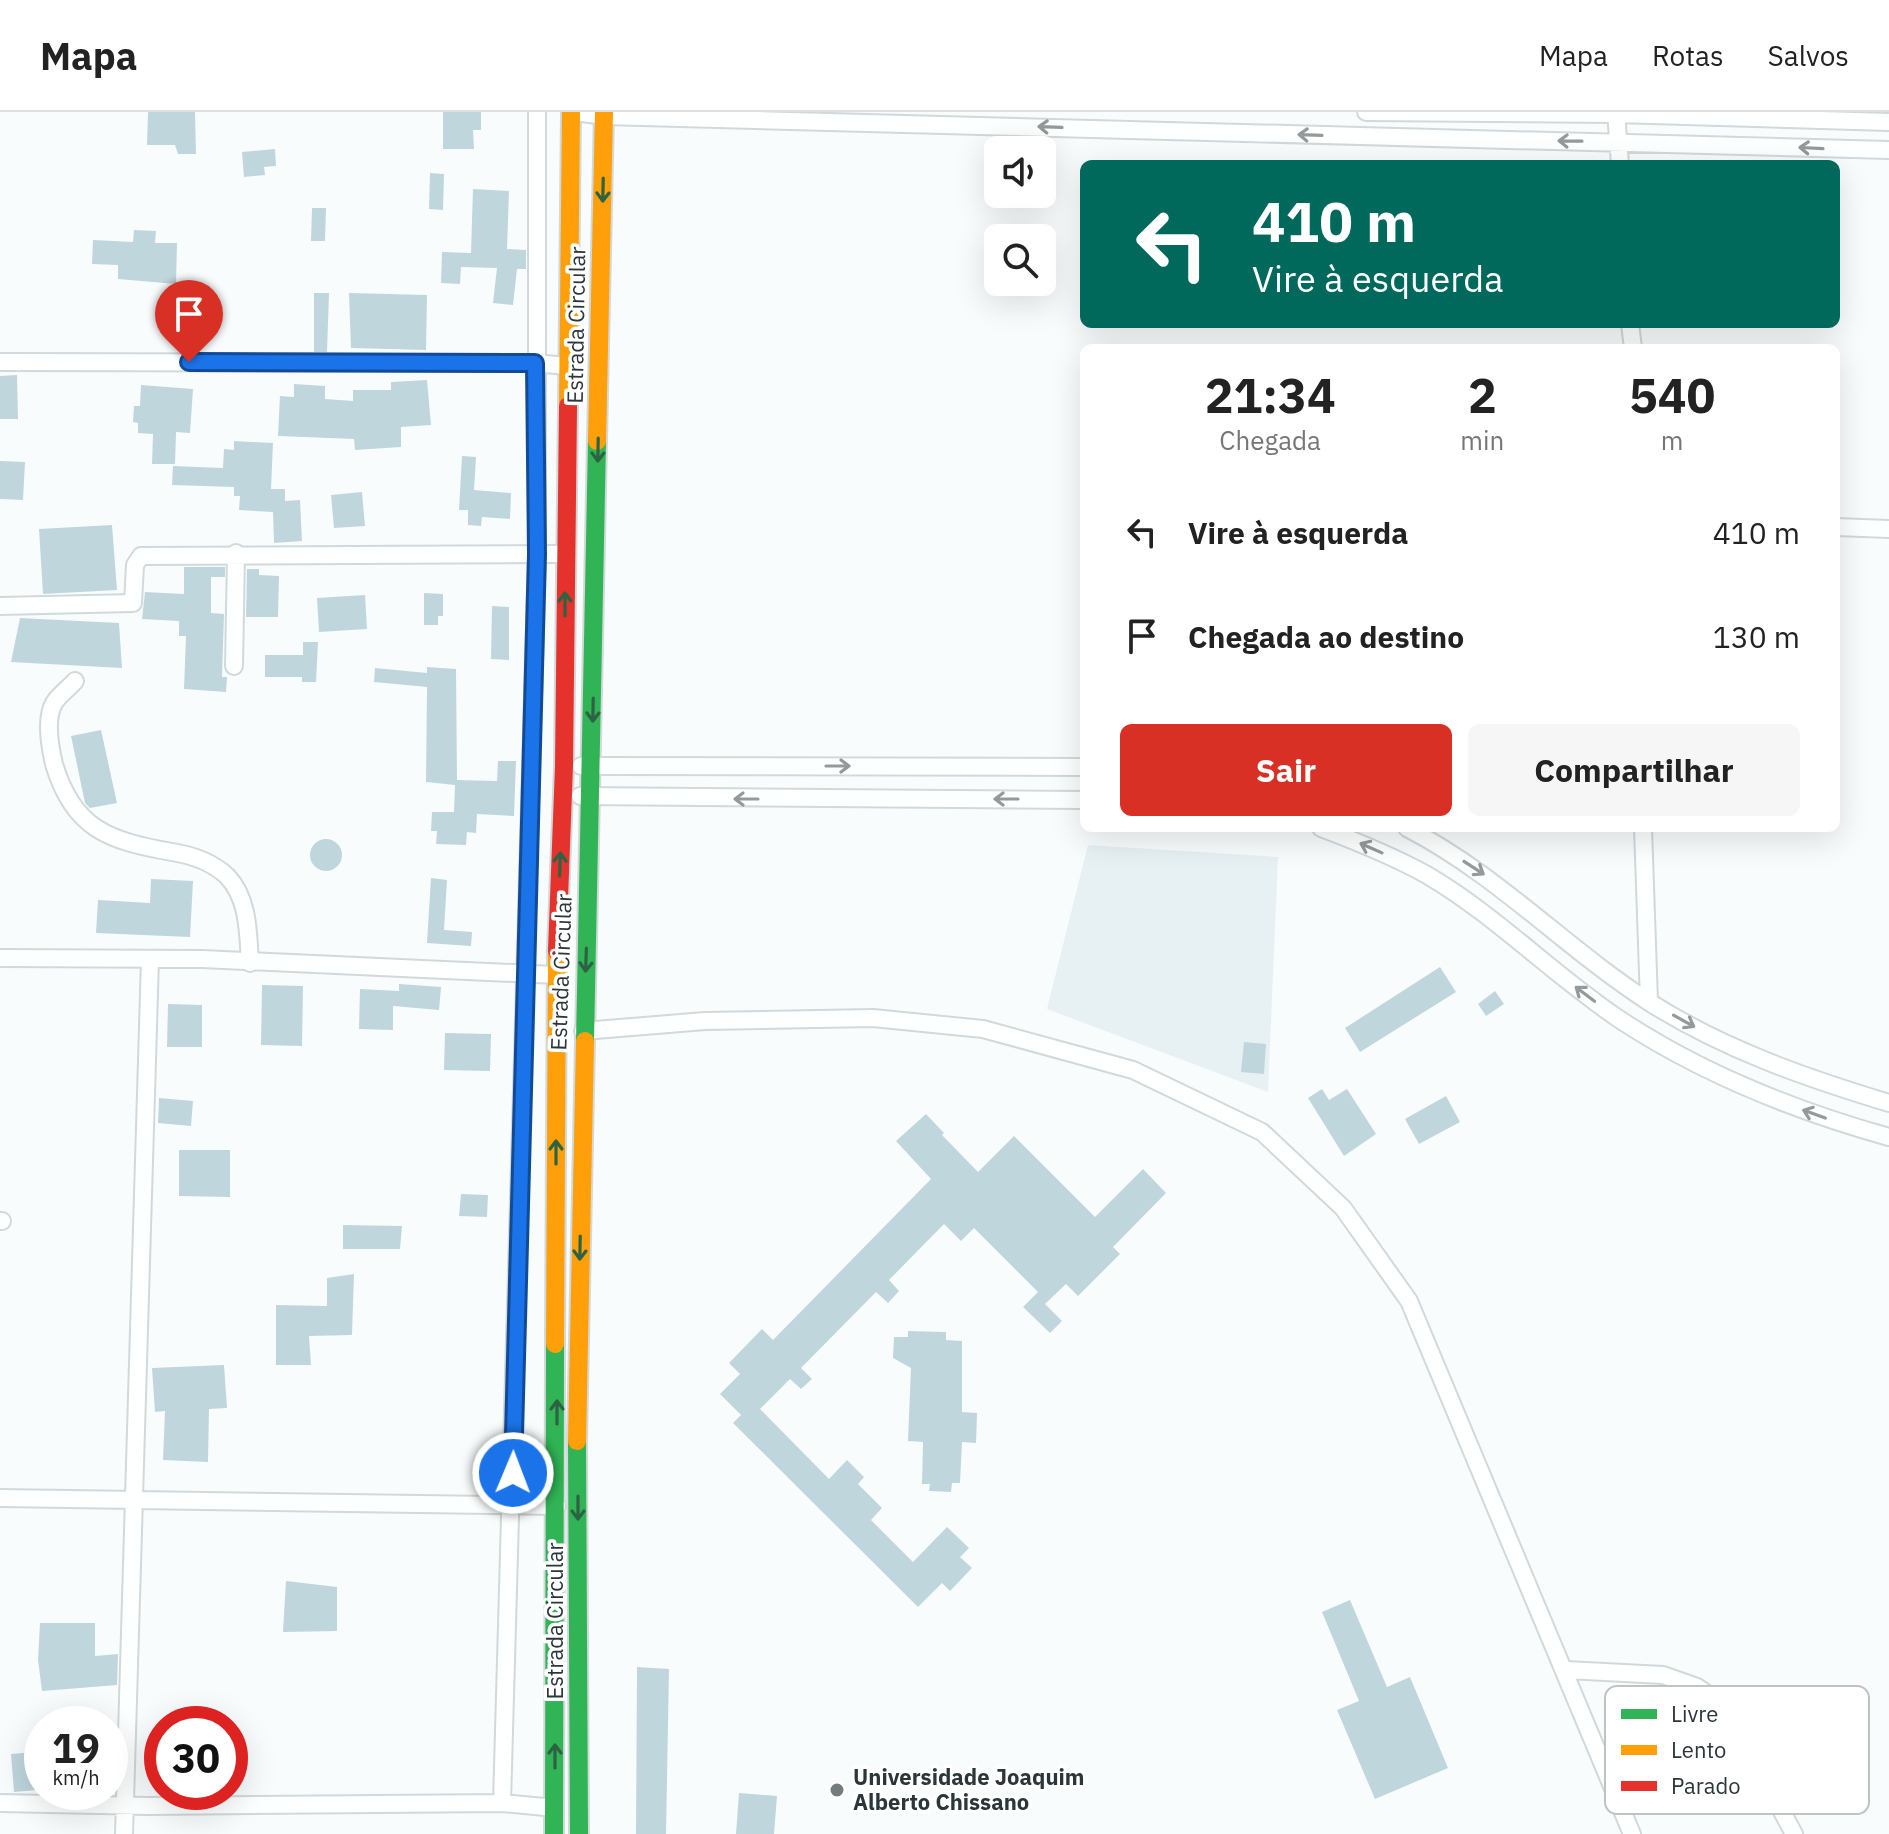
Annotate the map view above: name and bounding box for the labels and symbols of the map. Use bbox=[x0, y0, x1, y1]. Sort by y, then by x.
one-way arrow bbox=[1037, 119, 1064, 134]
one-way arrow bbox=[1297, 127, 1324, 142]
one-way arrow bbox=[1557, 133, 1584, 149]
one-way arrow bbox=[1798, 140, 1825, 155]
one-way arrow bbox=[595, 176, 610, 203]
street label: Estrada Circular bbox=[560, 246, 591, 404]
pin bbox=[155, 280, 223, 362]
one-way arrow bbox=[590, 436, 606, 463]
one-way arrow bbox=[557, 591, 573, 618]
one-way arrow bbox=[585, 696, 601, 723]
one-way arrow bbox=[824, 758, 851, 774]
one-way arrow bbox=[733, 791, 760, 806]
one-way arrow bbox=[993, 792, 1020, 807]
one-way arrow bbox=[1359, 839, 1384, 854]
one-way arrow bbox=[553, 851, 568, 878]
one-way arrow bbox=[1462, 860, 1485, 876]
street label: Estrada Circular bbox=[543, 893, 578, 1051]
one-way arrow bbox=[578, 946, 593, 973]
one-way arrow bbox=[1575, 986, 1596, 1003]
one-way arrow bbox=[1671, 1014, 1695, 1029]
one-way arrow bbox=[1803, 1106, 1827, 1120]
one-way arrow bbox=[548, 1139, 564, 1166]
one-way arrow bbox=[572, 1234, 588, 1261]
one-way arrow bbox=[549, 1399, 565, 1426]
position arrow bbox=[471, 1431, 555, 1515]
one-way arrow bbox=[570, 1494, 586, 1521]
street label: Estrada Circular bbox=[540, 1542, 569, 1700]
legend bbox=[1605, 1686, 1869, 1814]
text: Livre bbox=[1671, 1699, 1718, 1728]
speed limit sign: 30 bbox=[144, 1706, 248, 1810]
text: Lento bbox=[1671, 1735, 1726, 1764]
one-way arrow bbox=[547, 1743, 563, 1770]
place label: Universidade Joaquim Alberto Chissano bbox=[853, 1762, 1084, 1816]
text: Parado bbox=[1671, 1771, 1741, 1800]
marker: Universidade Joaquim Alberto Chissano bbox=[828, 1781, 846, 1799]

